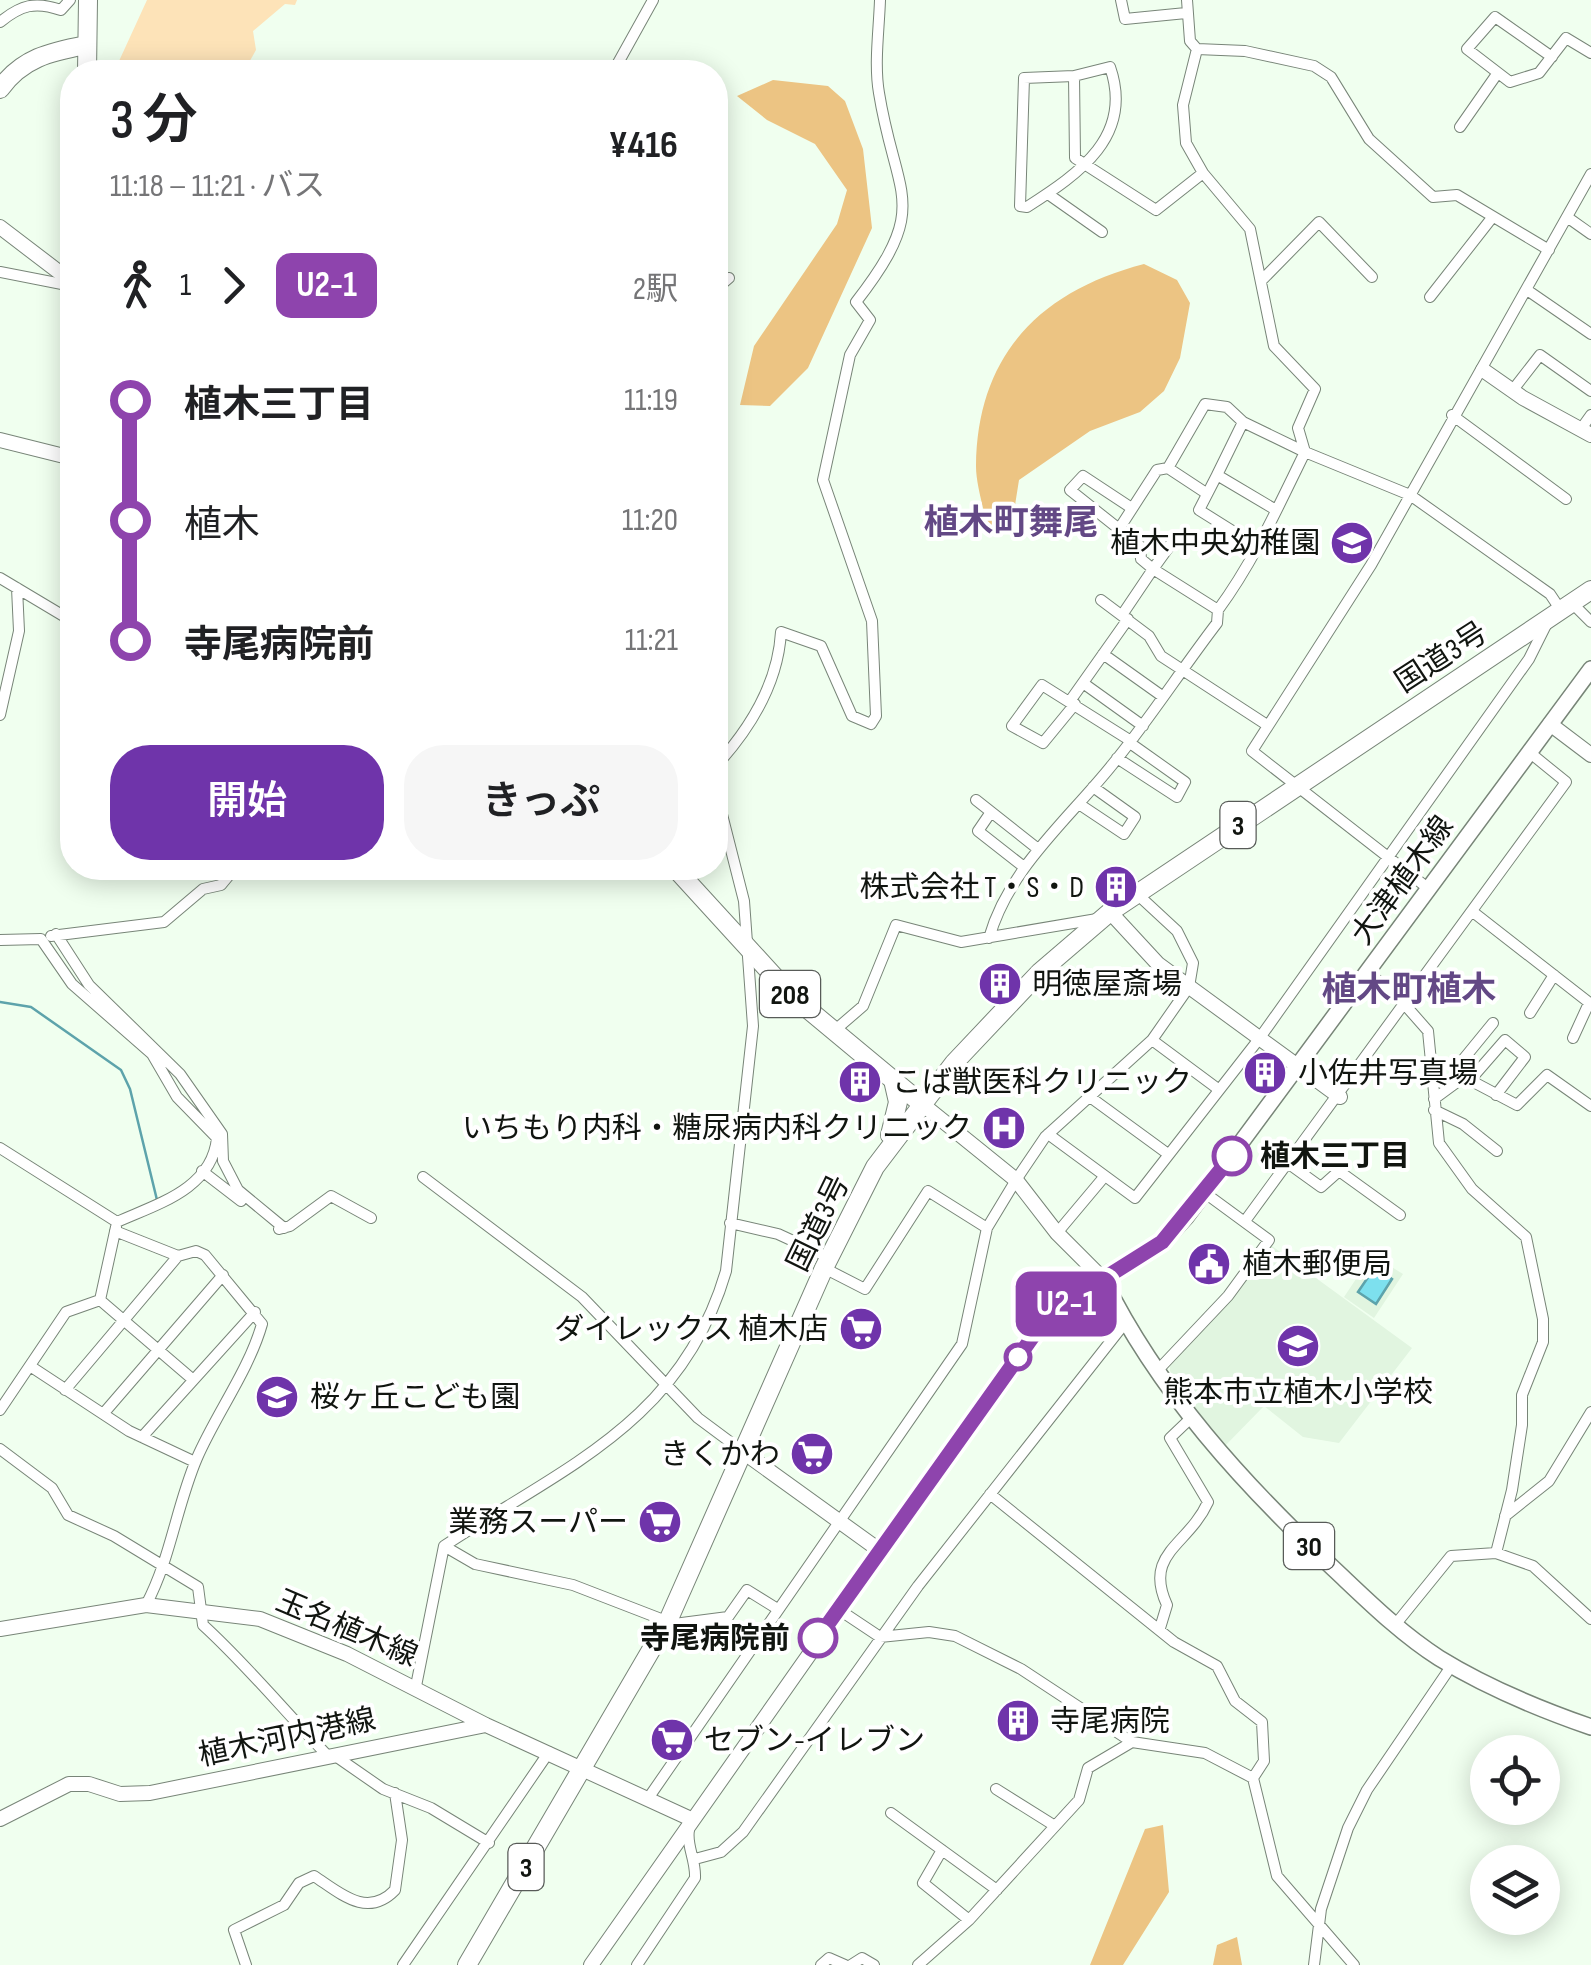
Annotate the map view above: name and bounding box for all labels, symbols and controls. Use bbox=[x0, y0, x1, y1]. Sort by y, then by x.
text: 3 分 bbox=[110, 88, 198, 155]
text: ¥416 bbox=[609, 123, 678, 168]
text: 11:18 – 11:21 · バス bbox=[110, 167, 325, 206]
icon: walk bbox=[110, 258, 165, 313]
icon: forward bbox=[206, 258, 261, 313]
text: U2-1 bbox=[296, 264, 357, 307]
text: 1 bbox=[180, 266, 191, 305]
text: 2駅 bbox=[633, 270, 678, 309]
text: 11:19 bbox=[624, 381, 678, 420]
text: 植木三丁目 bbox=[184, 383, 374, 428]
text: 11:20 bbox=[622, 501, 678, 540]
district label: 植木町舞尾 bbox=[923, 502, 1099, 545]
text: 植木 bbox=[184, 503, 260, 548]
school or university icon: 植木中央幼稚園 bbox=[1329, 520, 1375, 566]
place label: 植木中央幼稚園 bbox=[1110, 526, 1320, 562]
street label: 国道3号 bbox=[1389, 615, 1494, 701]
text: 11:21 bbox=[625, 621, 678, 660]
text: 寺尾病院前 bbox=[184, 623, 374, 668]
button: 開始 bbox=[110, 745, 384, 860]
button: きっぷ bbox=[404, 745, 678, 860]
road number: 3 bbox=[1220, 802, 1256, 848]
street label: 大津植木線 bbox=[1344, 809, 1461, 952]
building icon: 株式会社 T・S・D bbox=[1093, 864, 1139, 910]
place label: 株式会社 T・S・D bbox=[859, 870, 1084, 906]
building icon: 明徳屋斎場 bbox=[977, 961, 1023, 1007]
place label: 明徳屋斎場 bbox=[1032, 967, 1182, 1003]
district label: 植木町植木 bbox=[1321, 969, 1497, 1012]
road number: 208 bbox=[760, 971, 820, 1017]
building icon: 小佐井写真場 bbox=[1242, 1050, 1288, 1096]
place label: 小佐井写真場 bbox=[1298, 1056, 1478, 1092]
building icon: こば獣医科クリニック bbox=[837, 1059, 883, 1105]
place label: こば獣医科クリニック bbox=[892, 1065, 1192, 1101]
hospital icon: いちもり内科・糖尿病内科クリニック bbox=[981, 1105, 1027, 1151]
place label: いちもり内科・糖尿病内科クリニック bbox=[462, 1111, 972, 1147]
marker: 植木三丁目 bbox=[1213, 1137, 1251, 1175]
place label: 植木三丁目 bbox=[1260, 1139, 1410, 1175]
street label: 国道3号 bbox=[780, 1169, 858, 1277]
public building icon: 植木郵便局 bbox=[1186, 1241, 1232, 1287]
place label: 植木郵便局 bbox=[1242, 1247, 1392, 1283]
line badge: U2-1 bbox=[996, 1272, 1136, 1336]
text: U2-1 bbox=[1036, 1283, 1096, 1326]
supermarket icon: ダイレックス 植木店 bbox=[838, 1306, 884, 1352]
place label: ダイレックス 植木店 bbox=[554, 1312, 828, 1348]
school or university icon: 熊本市立植木小学校 bbox=[1275, 1323, 1321, 1369]
unlabelled marker bbox=[1005, 1344, 1031, 1370]
school or university icon: 桜ヶ丘こども園 bbox=[254, 1374, 300, 1420]
place label: 熊本市立植木小学校 bbox=[1163, 1375, 1433, 1411]
place label: 桜ヶ丘こども園 bbox=[310, 1380, 520, 1416]
supermarket icon: きくかわ bbox=[789, 1431, 835, 1477]
place label: きくかわ bbox=[660, 1437, 780, 1473]
supermarket icon: 業務スーパー bbox=[637, 1499, 683, 1545]
place label: 業務スーパー bbox=[448, 1505, 628, 1541]
road number: 30 bbox=[1284, 1523, 1334, 1569]
street label: 玉名植木線 bbox=[271, 1583, 423, 1675]
marker: 寺尾病院前 bbox=[799, 1619, 837, 1657]
place label: 寺尾病院前 bbox=[640, 1621, 790, 1657]
building icon: 寺尾病院 bbox=[995, 1698, 1041, 1744]
street label: 植木河内港線 bbox=[195, 1702, 379, 1774]
place label: 寺尾病院 bbox=[1050, 1704, 1170, 1740]
supermarket icon: セブン-イレブン bbox=[649, 1717, 695, 1763]
place label: セブン-イレブン bbox=[704, 1723, 925, 1759]
map controls bbox=[1470, 1735, 1560, 1935]
button: locate bbox=[1470, 1735, 1560, 1825]
road number: 3 bbox=[508, 1844, 544, 1890]
button: layers bbox=[1470, 1845, 1560, 1935]

